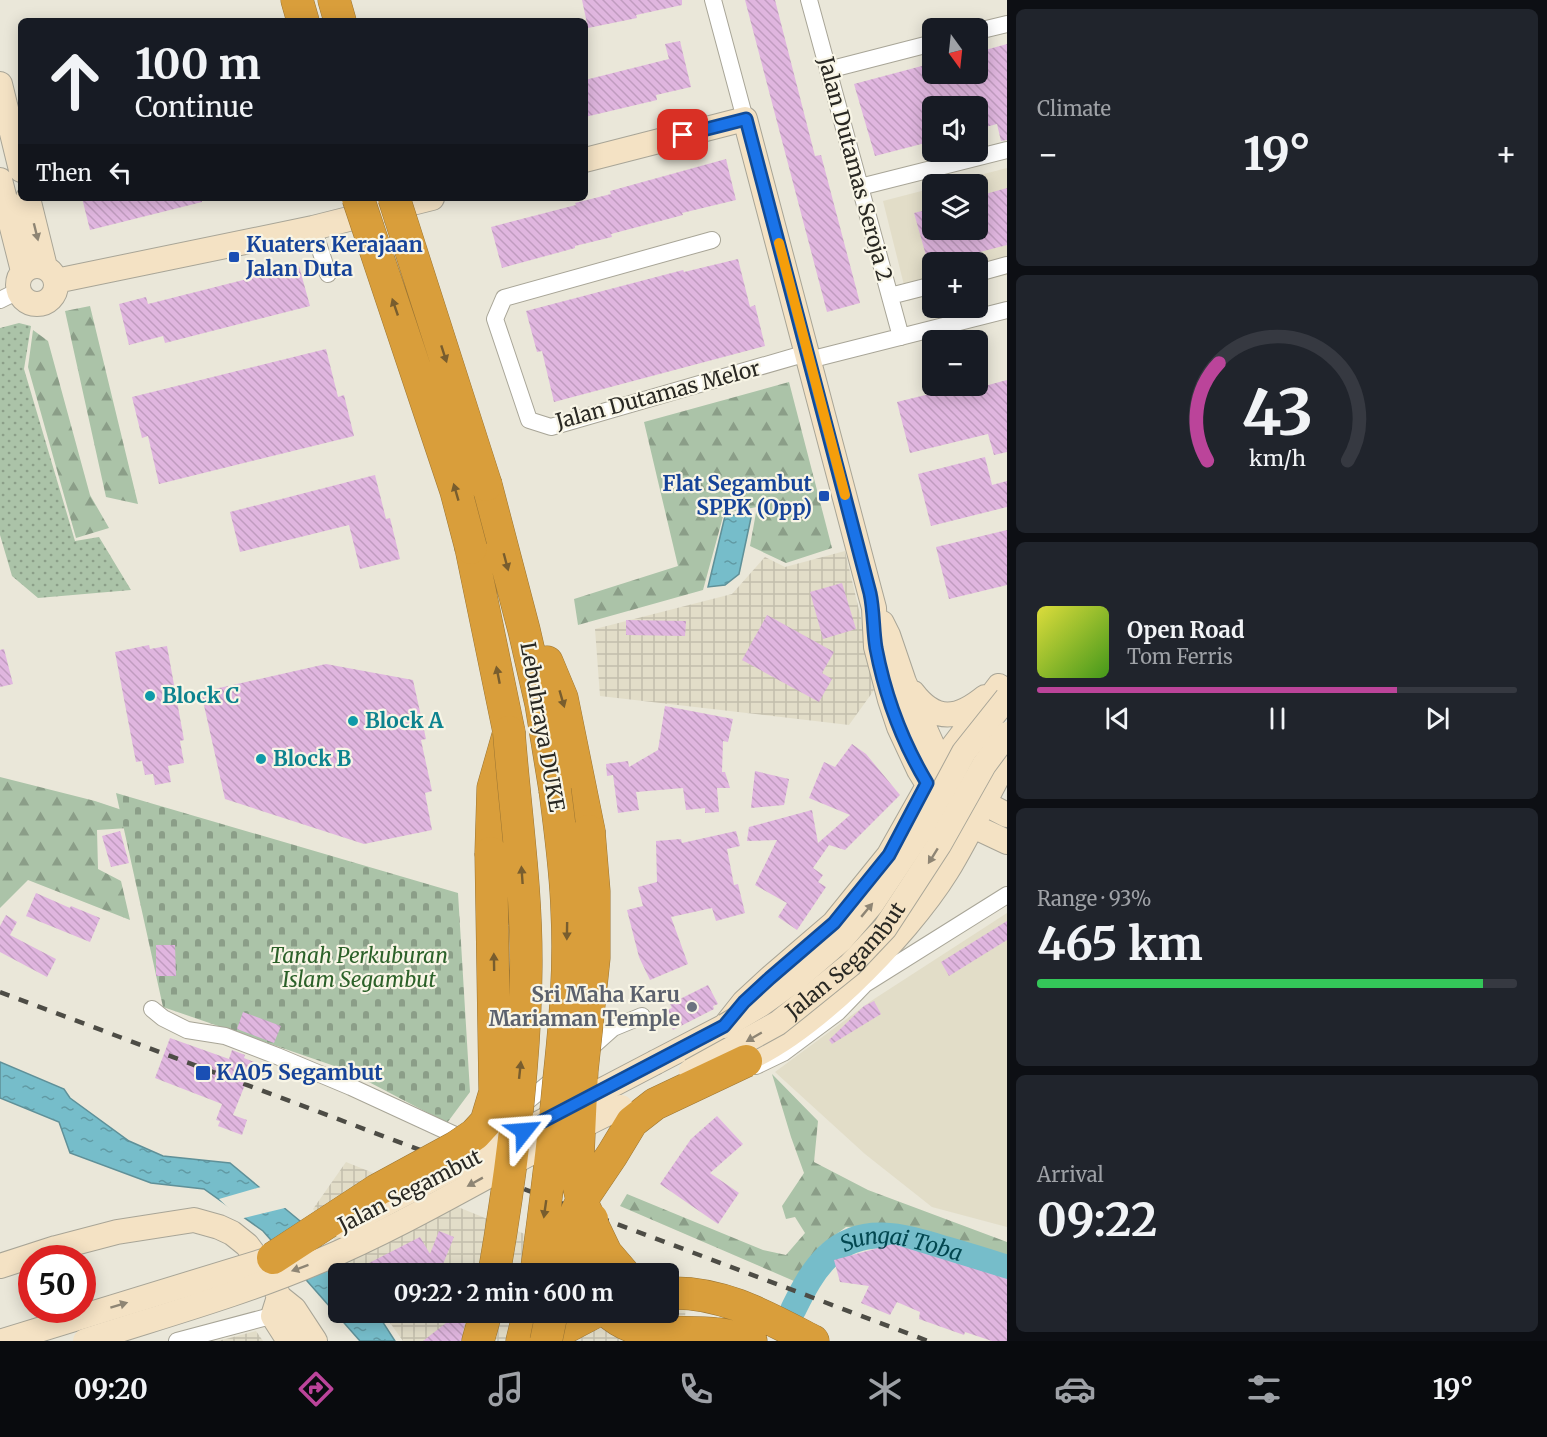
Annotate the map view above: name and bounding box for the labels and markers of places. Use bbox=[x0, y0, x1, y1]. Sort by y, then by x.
pin bbox=[657, 109, 708, 160]
place label: Kuaters Kerajaan Jalan Duta bbox=[245, 231, 423, 282]
marker: Kuaters Kerajaan Jalan Duta bbox=[227, 250, 241, 264]
place label: Flat Segambut SPPK (Opp) bbox=[662, 470, 813, 521]
marker: Flat Segambut SPPK (Opp) bbox=[817, 489, 831, 503]
place label: Block C bbox=[162, 682, 239, 709]
marker: Block C bbox=[143, 689, 157, 703]
place label: Block A bbox=[365, 707, 445, 734]
marker: Block A bbox=[346, 714, 360, 728]
place label: Block B bbox=[273, 745, 352, 772]
marker: Block B bbox=[254, 752, 268, 766]
place label: Sri Maha Karu Mariaman Temple bbox=[489, 981, 680, 1032]
marker: Sri Maha Karu Mariaman Temple bbox=[685, 1000, 699, 1014]
place label: KA05 Segambut bbox=[216, 1059, 383, 1086]
marker: KA05 Segambut bbox=[194, 1064, 212, 1082]

